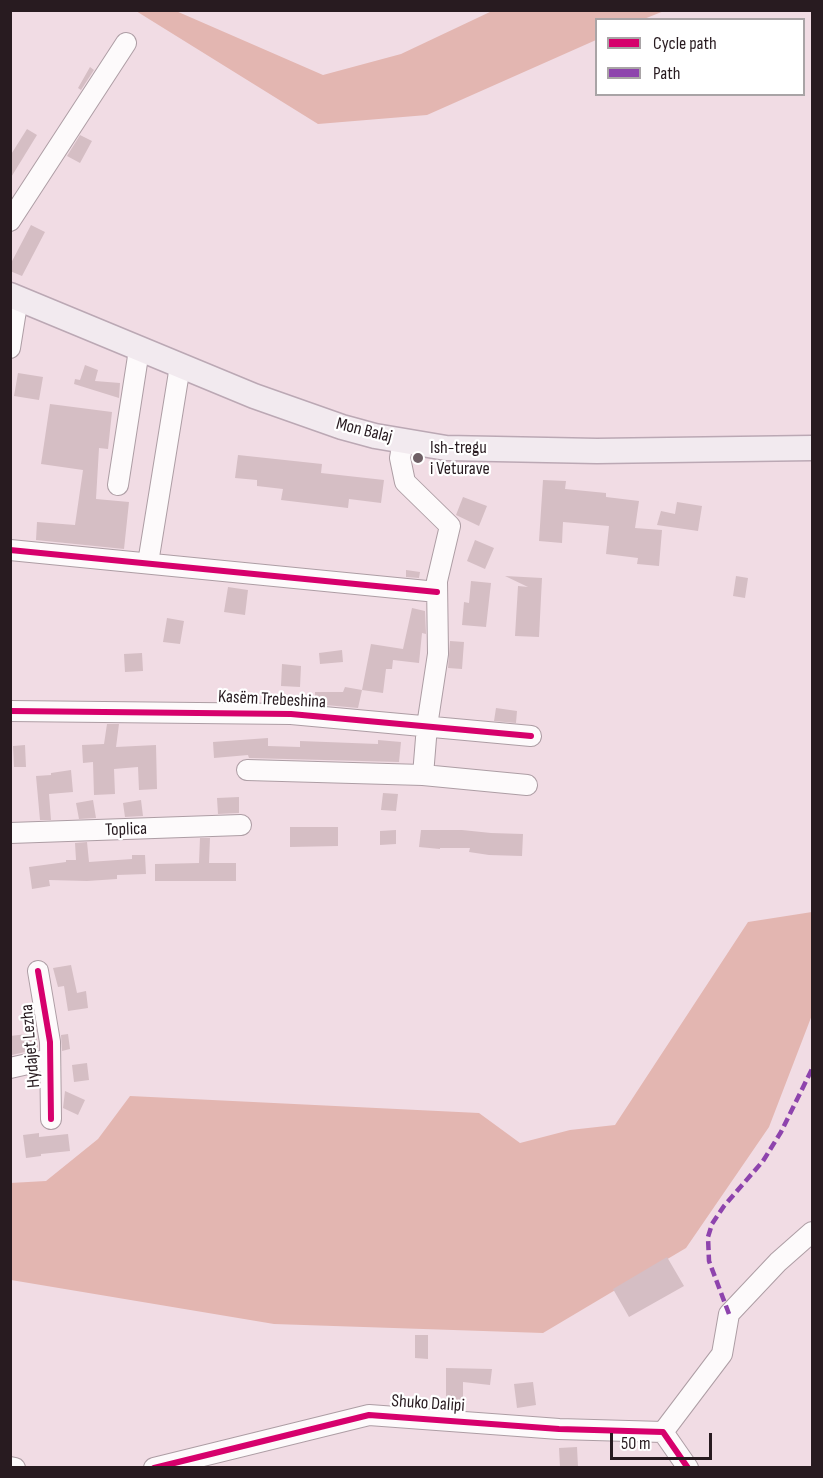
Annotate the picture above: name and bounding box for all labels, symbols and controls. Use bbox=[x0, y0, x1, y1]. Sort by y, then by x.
legend bbox=[595, 18, 805, 96]
text: Cycle path bbox=[653, 33, 717, 54]
text: Path bbox=[653, 63, 681, 84]
street label: Mon Balaj bbox=[334, 414, 394, 448]
place label: Ish-tregu i Veturave bbox=[430, 437, 490, 480]
marker: Ish-tregu i Veturave bbox=[411, 451, 425, 465]
street label: Kasëm Trebeshina bbox=[217, 686, 327, 714]
street label: Toplica bbox=[105, 818, 147, 842]
street label: Hydajet Lezha bbox=[17, 1003, 45, 1089]
street label: Shuko Dalipi bbox=[391, 1391, 465, 1417]
scale bar bbox=[613, 1421, 715, 1459]
text: 50 m bbox=[621, 1433, 651, 1454]

